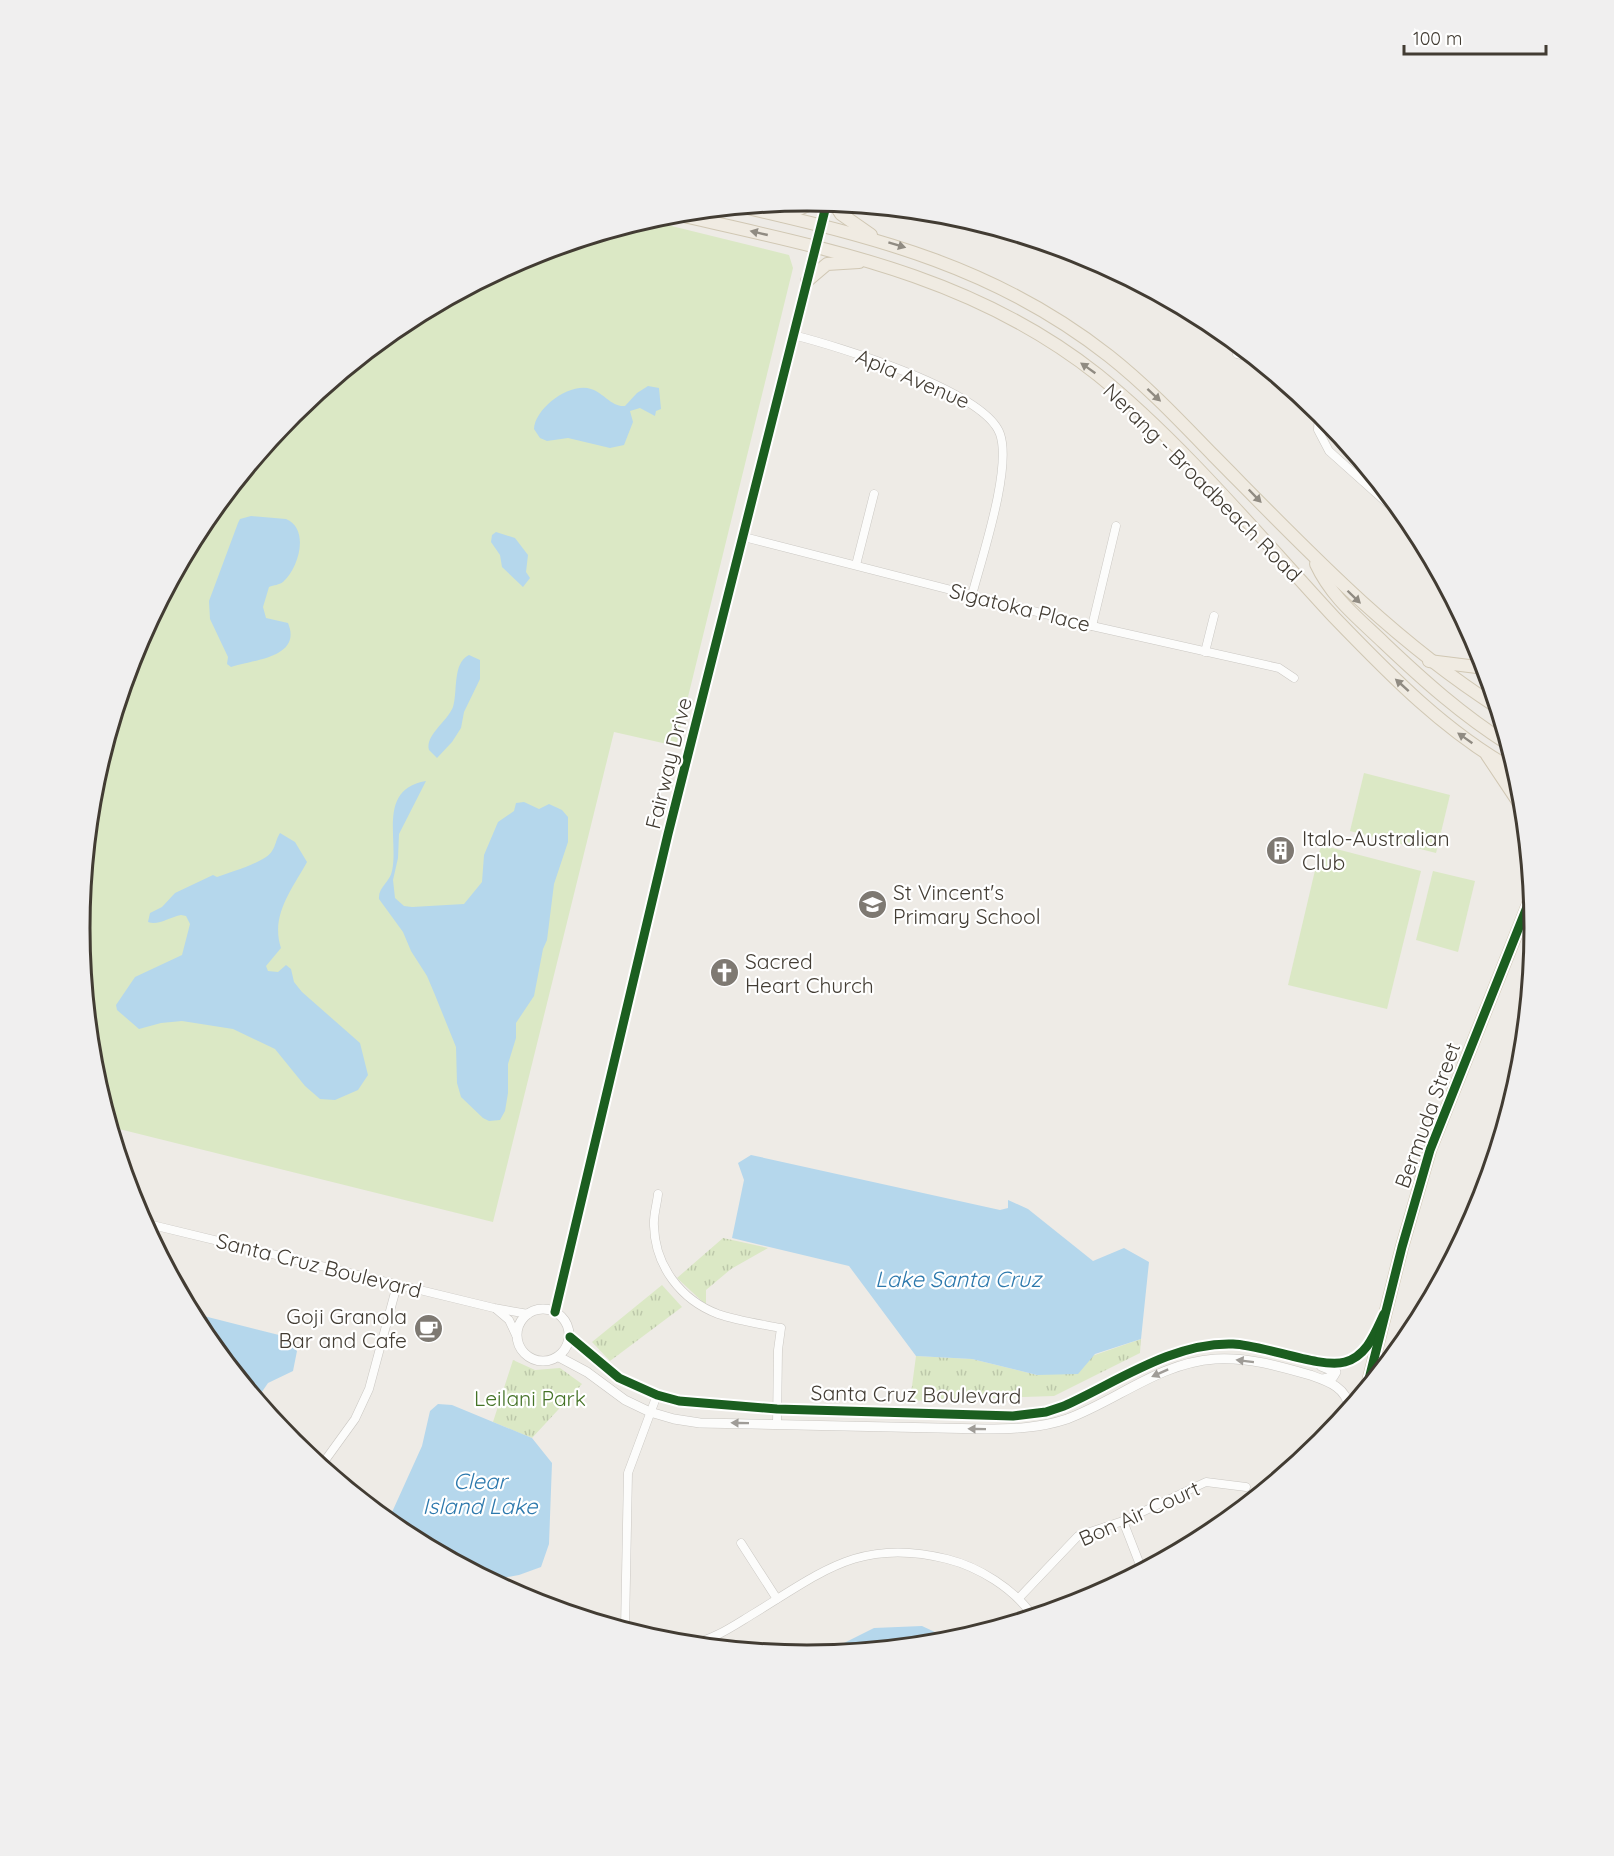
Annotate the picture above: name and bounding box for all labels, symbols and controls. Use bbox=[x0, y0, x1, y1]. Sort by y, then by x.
scale bar bbox=[1404, 18, 1546, 56]
text: 100 m bbox=[1413, 27, 1462, 50]
one-way arrow bbox=[750, 228, 768, 238]
one-way arrow bbox=[889, 241, 907, 251]
street label: Apia Avenue bbox=[852, 342, 974, 414]
one-way arrow bbox=[1080, 362, 1096, 374]
street label: Nerang - Broadbeach Road bbox=[1098, 377, 1308, 587]
one-way arrow bbox=[1147, 388, 1161, 402]
one-way arrow bbox=[1247, 489, 1261, 503]
street label: Sigatoka Place bbox=[947, 577, 1093, 637]
one-way arrow bbox=[1347, 590, 1362, 604]
one-way arrow bbox=[1394, 678, 1409, 692]
street label: Fairway Drive bbox=[639, 695, 697, 831]
one-way arrow bbox=[1458, 732, 1474, 744]
place label: Italo-Australian Club bbox=[1302, 825, 1450, 875]
building icon: Italo-Australian Club bbox=[1265, 834, 1297, 866]
place label: St Vincent's Primary School bbox=[893, 879, 1041, 929]
school or university icon: St Vincent's Primary School bbox=[856, 888, 888, 920]
place label: Sacred Heart Church bbox=[745, 948, 874, 998]
church icon: Sacred Heart Church bbox=[708, 957, 740, 989]
street label: Bermuda Street bbox=[1389, 1039, 1465, 1191]
street label: Santa Cruz Boulevard bbox=[214, 1227, 424, 1303]
water label: Lake Santa Cruz bbox=[875, 1265, 1043, 1293]
place label: Goji Granola Bar and Cafe bbox=[278, 1303, 407, 1353]
cafe icon: Goji Granola Bar and Cafe bbox=[412, 1312, 444, 1344]
one-way arrow bbox=[1236, 1356, 1255, 1365]
one-way arrow bbox=[1150, 1368, 1168, 1378]
street label: Santa Cruz Boulevard bbox=[810, 1379, 1022, 1409]
park label: Leilani Park bbox=[474, 1385, 586, 1411]
one-way arrow bbox=[730, 1419, 749, 1428]
one-way arrow bbox=[967, 1424, 986, 1434]
water label: Clear Island Lake bbox=[422, 1467, 539, 1520]
street label: Bon Air Court bbox=[1074, 1475, 1204, 1551]

